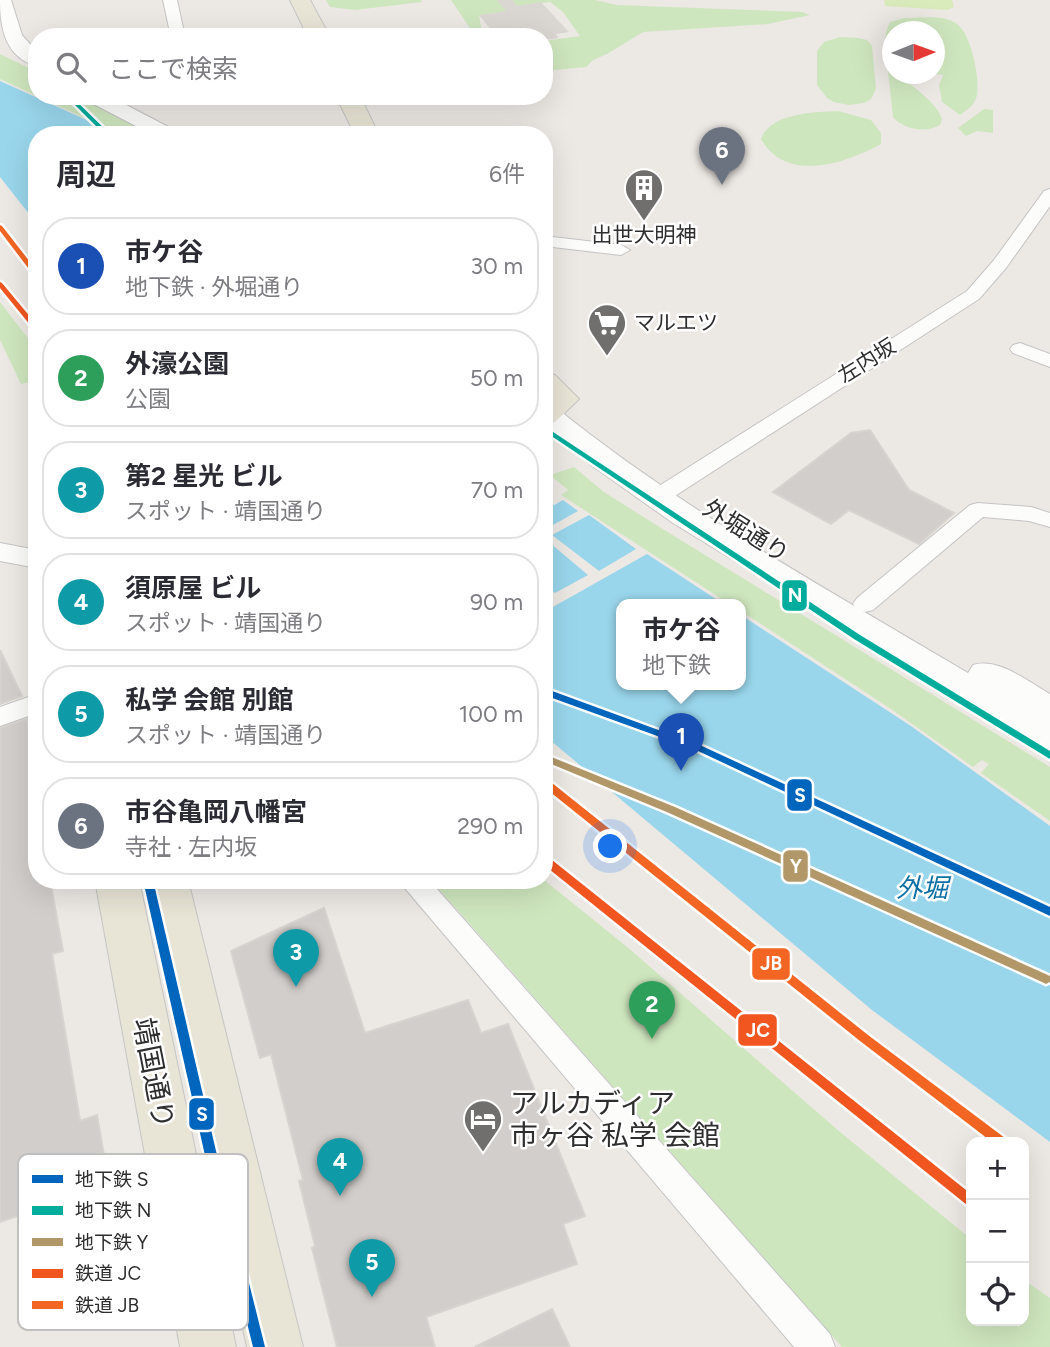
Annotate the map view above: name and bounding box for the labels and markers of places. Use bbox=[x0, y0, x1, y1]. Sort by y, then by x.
pin: 6 bbox=[699, 127, 745, 185]
building icon: 出世大明神 bbox=[623, 167, 665, 222]
place label: 出世大明神 bbox=[592, 222, 697, 247]
supermarket icon: マルエツ bbox=[586, 302, 628, 357]
place label: マルエツ bbox=[634, 310, 718, 335]
pin: 1 bbox=[658, 713, 704, 771]
pin: 3 bbox=[273, 929, 319, 987]
pin: 2 bbox=[629, 981, 675, 1039]
place label: アルカディア 市ヶ谷 私学 会館 bbox=[510, 1086, 720, 1152]
hotel icon: アルカディア 市ヶ谷 私学 会館 bbox=[462, 1098, 504, 1153]
pin: 4 bbox=[317, 1138, 363, 1196]
pin: 5 bbox=[349, 1239, 395, 1297]

